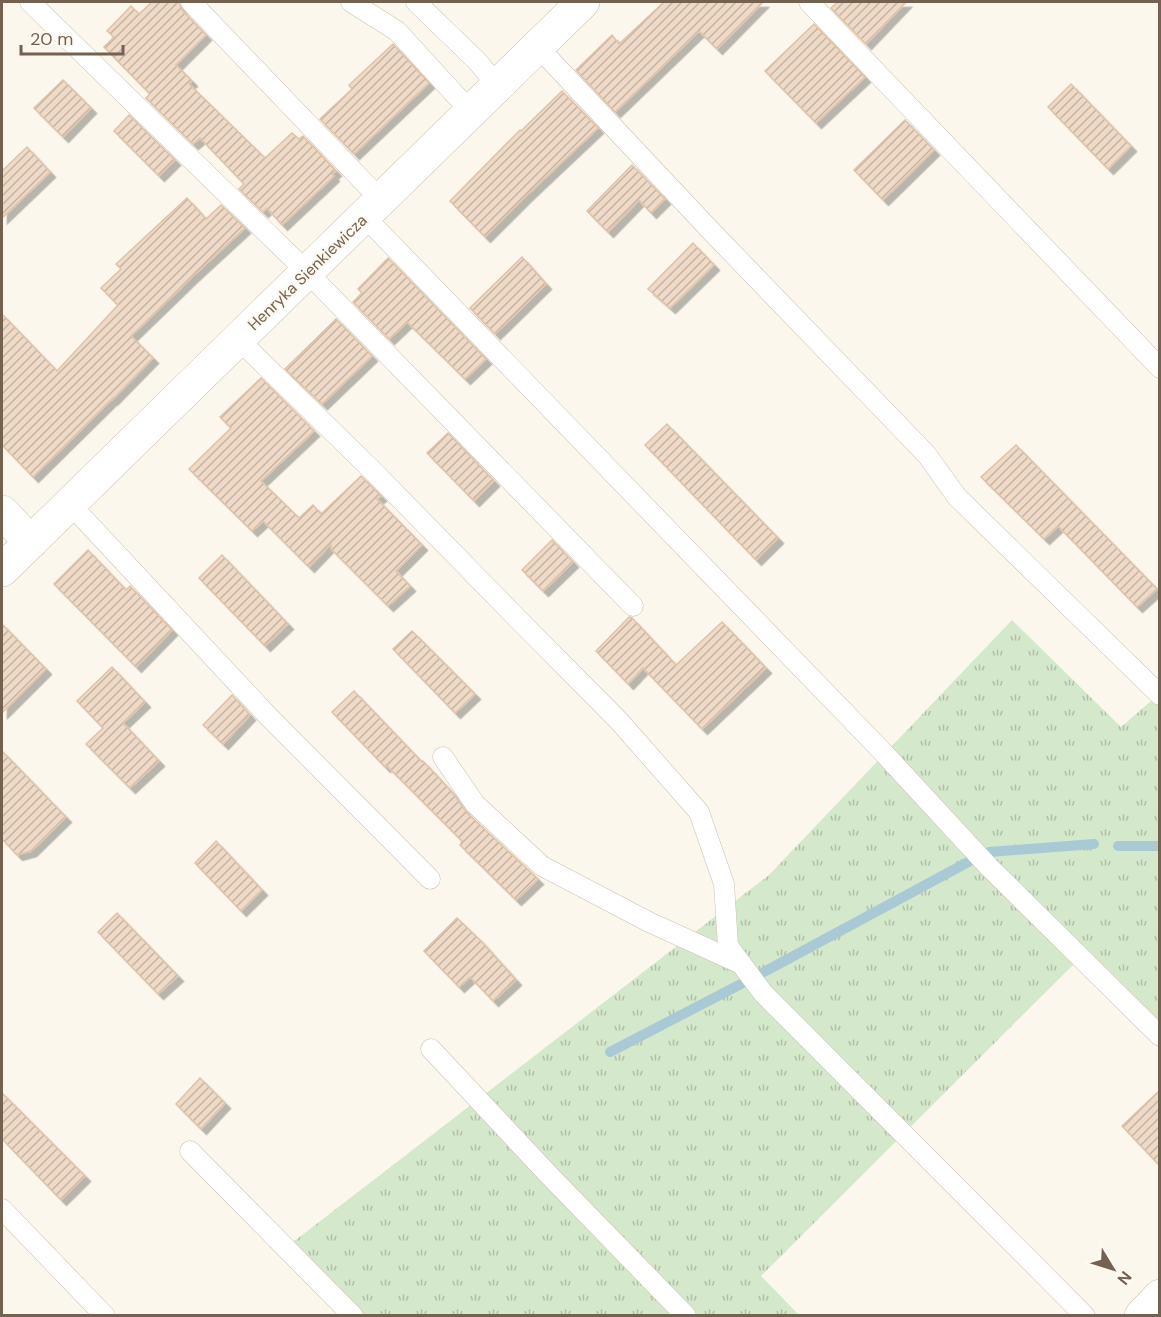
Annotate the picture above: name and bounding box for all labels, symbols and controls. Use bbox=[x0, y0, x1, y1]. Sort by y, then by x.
scale bar bbox=[21, 18, 123, 56]
text: 20 m bbox=[30, 27, 73, 51]
street label: Henryka Sienkiewicza bbox=[243, 210, 372, 335]
north arrow bbox=[1083, 1239, 1143, 1299]
text: N bbox=[1113, 1267, 1136, 1289]

